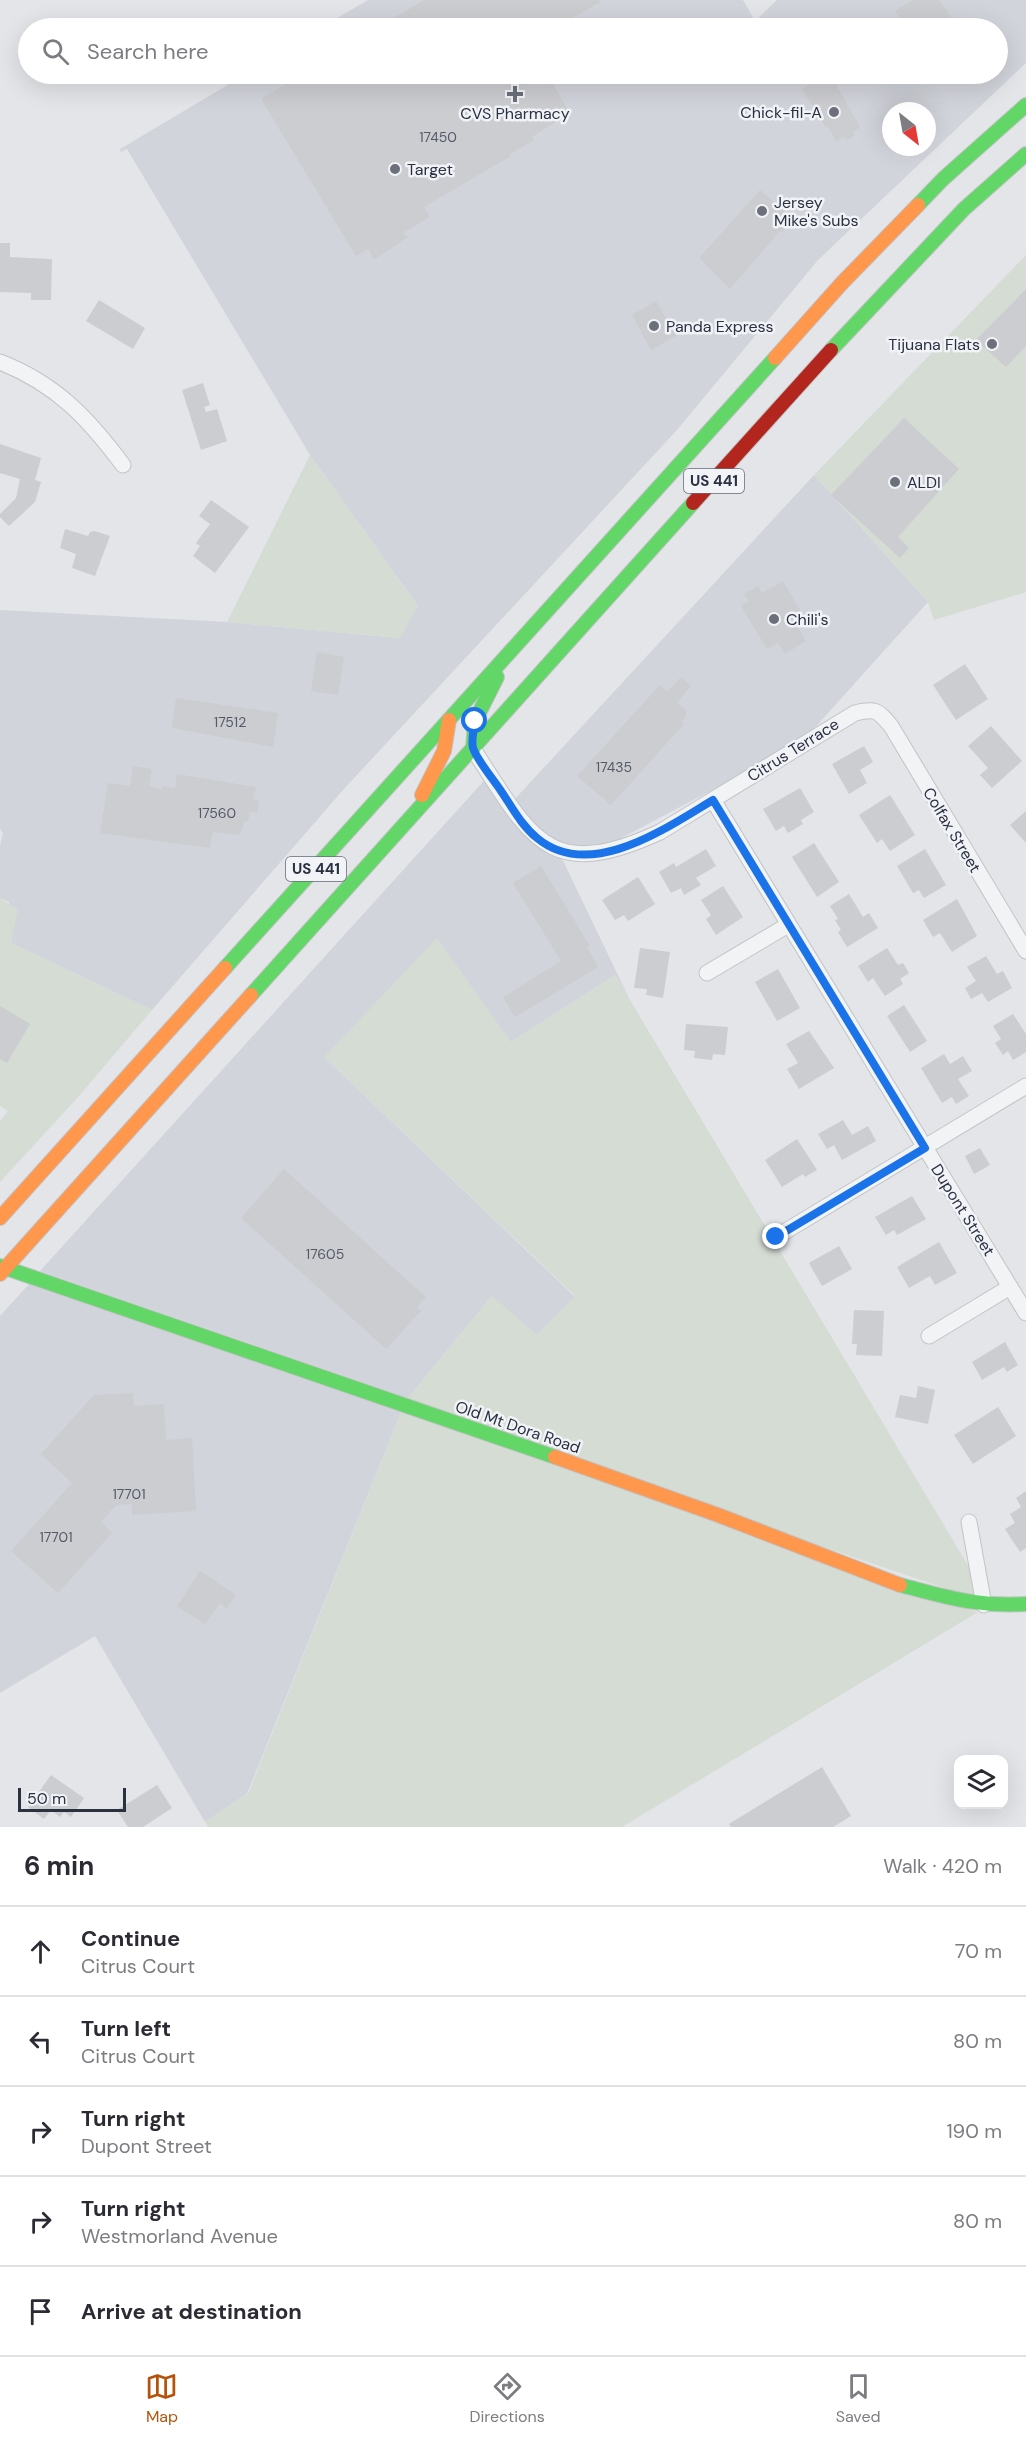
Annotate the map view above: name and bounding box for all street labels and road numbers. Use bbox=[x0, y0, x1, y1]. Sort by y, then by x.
road number: US 441 bbox=[684, 469, 744, 493]
street label: Citrus Terrace bbox=[743, 713, 843, 787]
street label: Colfax Street bbox=[918, 783, 986, 877]
road number: US 441 bbox=[286, 857, 346, 881]
street label: Dupont Street bbox=[926, 1160, 1000, 1260]
street label: Old Mt Dora Road bbox=[453, 1396, 583, 1458]

